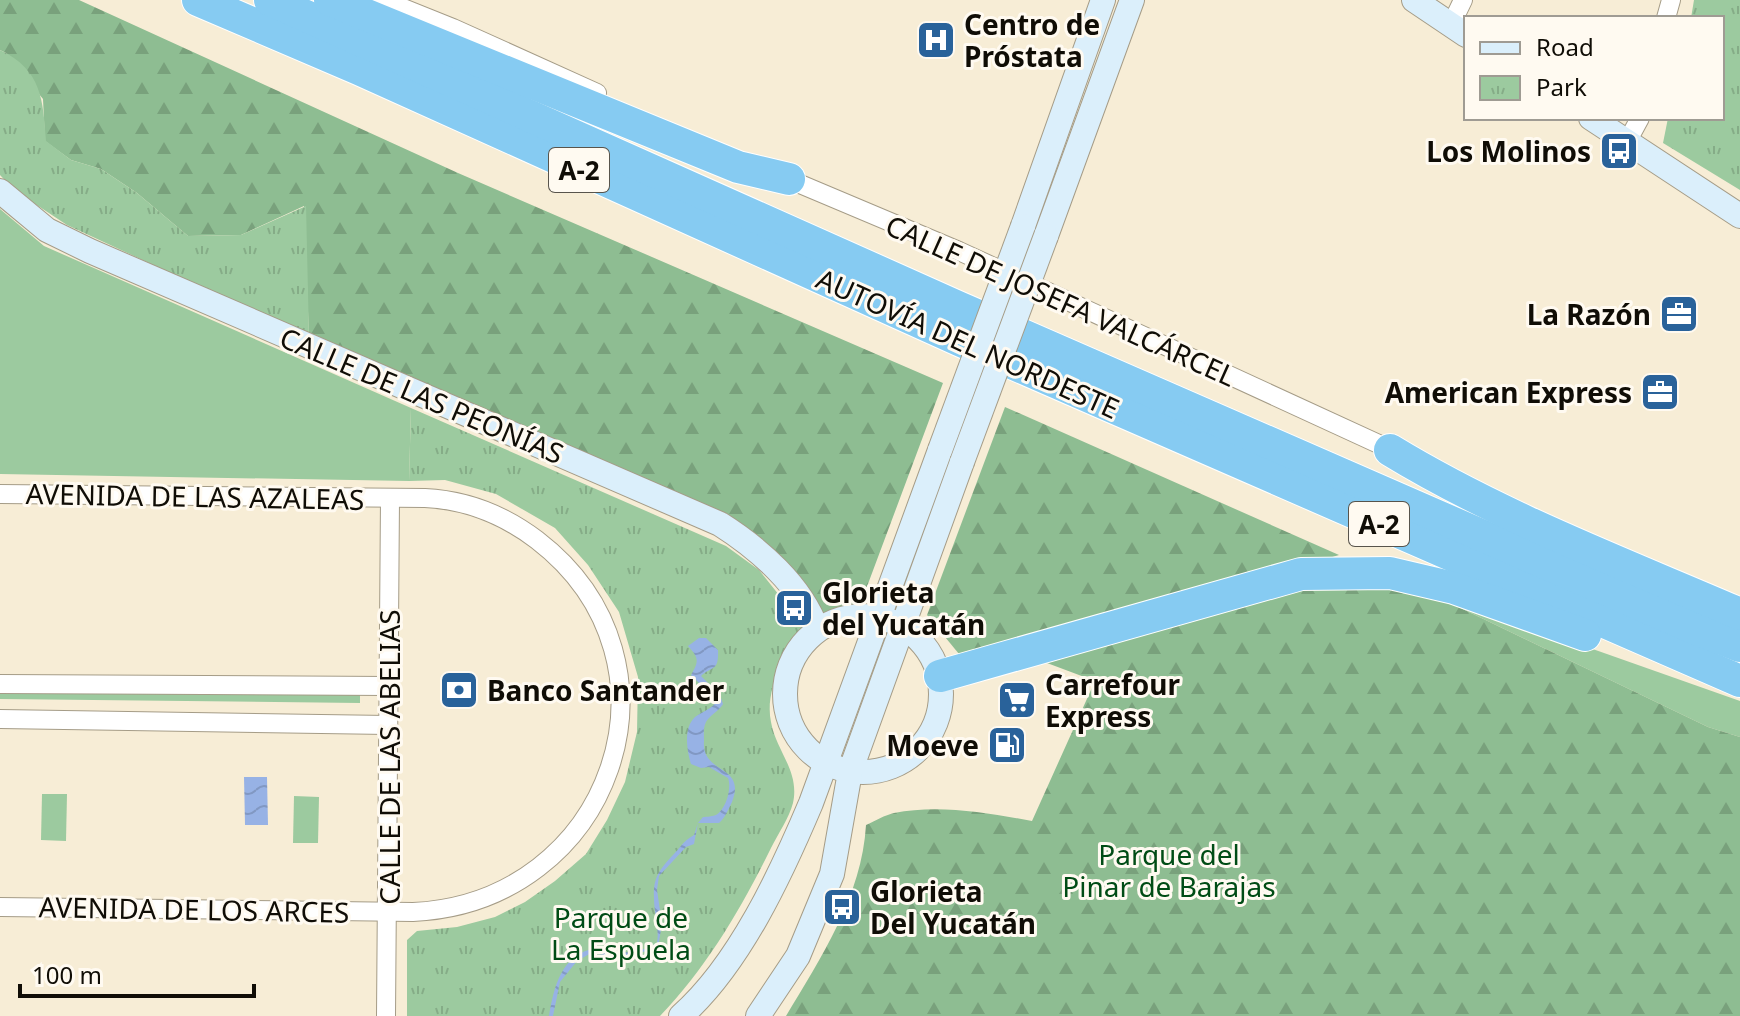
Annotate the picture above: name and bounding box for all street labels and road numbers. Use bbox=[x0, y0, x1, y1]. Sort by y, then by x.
road number: A-2 bbox=[549, 148, 609, 192]
street label: CALLE DE JOSEFA VALCÁRCEL bbox=[880, 206, 1242, 394]
street label: AUTOVÍA DEL NORDESTE bbox=[811, 259, 1125, 427]
street label: CALLE DE LAS PEONÍAS bbox=[274, 318, 570, 472]
street label: AVENIDA DE LAS AZALEAS bbox=[25, 474, 365, 518]
road number: A-2 bbox=[1349, 502, 1409, 546]
street label: CALLE DE LAS ABELIAS bbox=[370, 609, 408, 905]
street label: AVENIDA DE LOS ARCES bbox=[38, 887, 350, 931]

